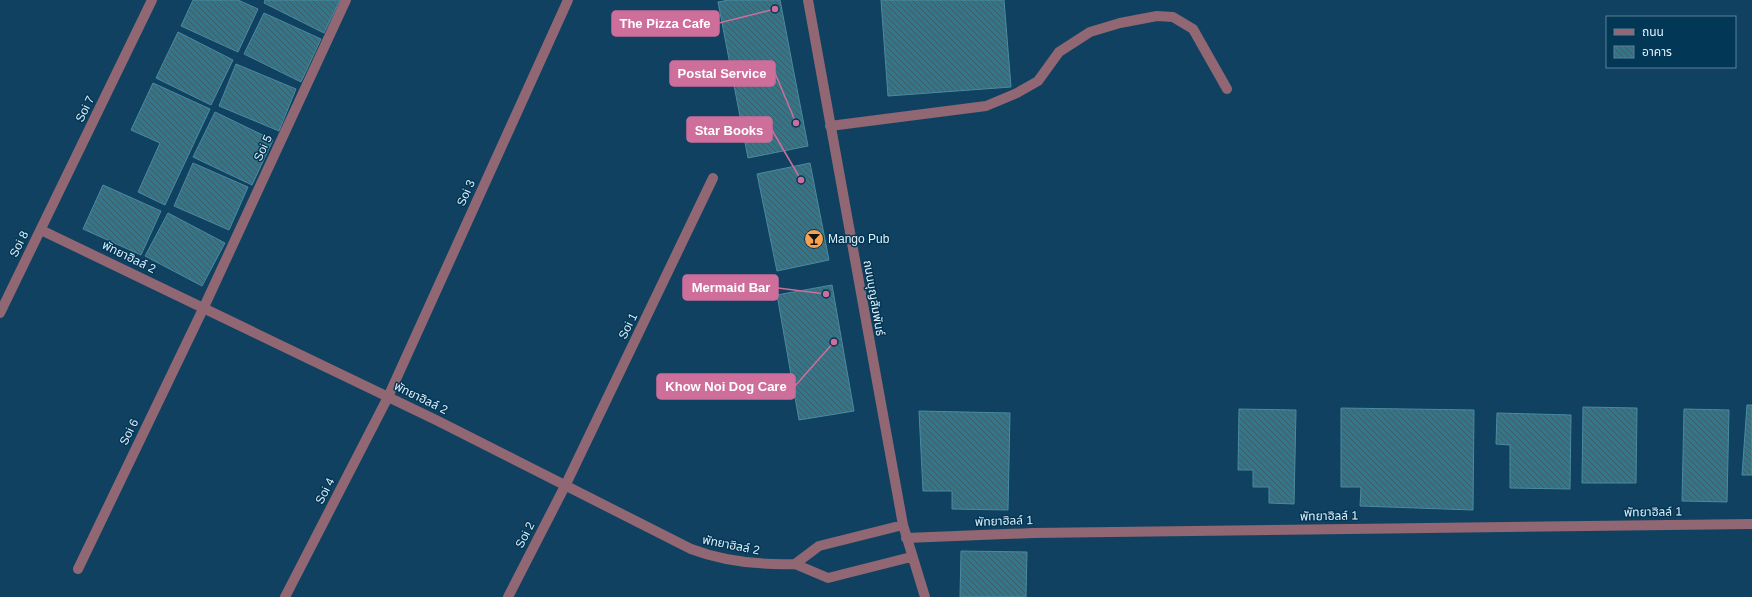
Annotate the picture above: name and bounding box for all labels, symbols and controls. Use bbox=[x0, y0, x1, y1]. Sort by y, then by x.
callout: The Pizza Cafe bbox=[612, 11, 719, 36]
text: The Pizza Cafe bbox=[619, 16, 711, 31]
legend bbox=[1606, 16, 1736, 68]
text: ถนน bbox=[1642, 25, 1664, 39]
text: อาคาร bbox=[1642, 45, 1672, 59]
callout: Postal Service bbox=[670, 61, 775, 86]
text: Postal Service bbox=[678, 66, 766, 81]
street label: Soi 7 bbox=[73, 93, 97, 124]
callout: Star Books bbox=[687, 117, 772, 142]
text: Star Books bbox=[695, 123, 763, 138]
street label: Soi 5 bbox=[251, 132, 275, 163]
street label: Soi 3 bbox=[454, 177, 478, 208]
street label: Soi 8 bbox=[7, 228, 31, 259]
bar icon: Mango Pub bbox=[803, 228, 825, 250]
place label: Mango Pub bbox=[828, 232, 890, 246]
street label: พัทยาฮิลล์ 2 bbox=[100, 238, 158, 276]
street label: ถนนบุญสัมพันธ์ bbox=[860, 259, 888, 337]
callout: Mermaid Bar bbox=[683, 275, 778, 300]
text: Mermaid Bar bbox=[692, 280, 770, 295]
street label: Soi 1 bbox=[616, 310, 640, 341]
callout: Khow Noi Dog Care bbox=[657, 374, 795, 399]
street label: พัทยาฮิลล์ 2 bbox=[392, 379, 450, 417]
text: Khow Noi Dog Care bbox=[665, 379, 787, 394]
street label: Soi 6 bbox=[117, 416, 141, 447]
street label: Soi 4 bbox=[313, 475, 338, 506]
street label: พัทยาฮิลล์ 1 bbox=[1624, 504, 1682, 520]
street label: พัทยาฮิลล์ 1 bbox=[1300, 508, 1358, 524]
street label: พัทยาฮิลล์ 1 bbox=[975, 513, 1034, 529]
street label: Soi 2 bbox=[513, 519, 538, 550]
street label: พัทยาฮิลล์ 2 bbox=[701, 533, 761, 557]

